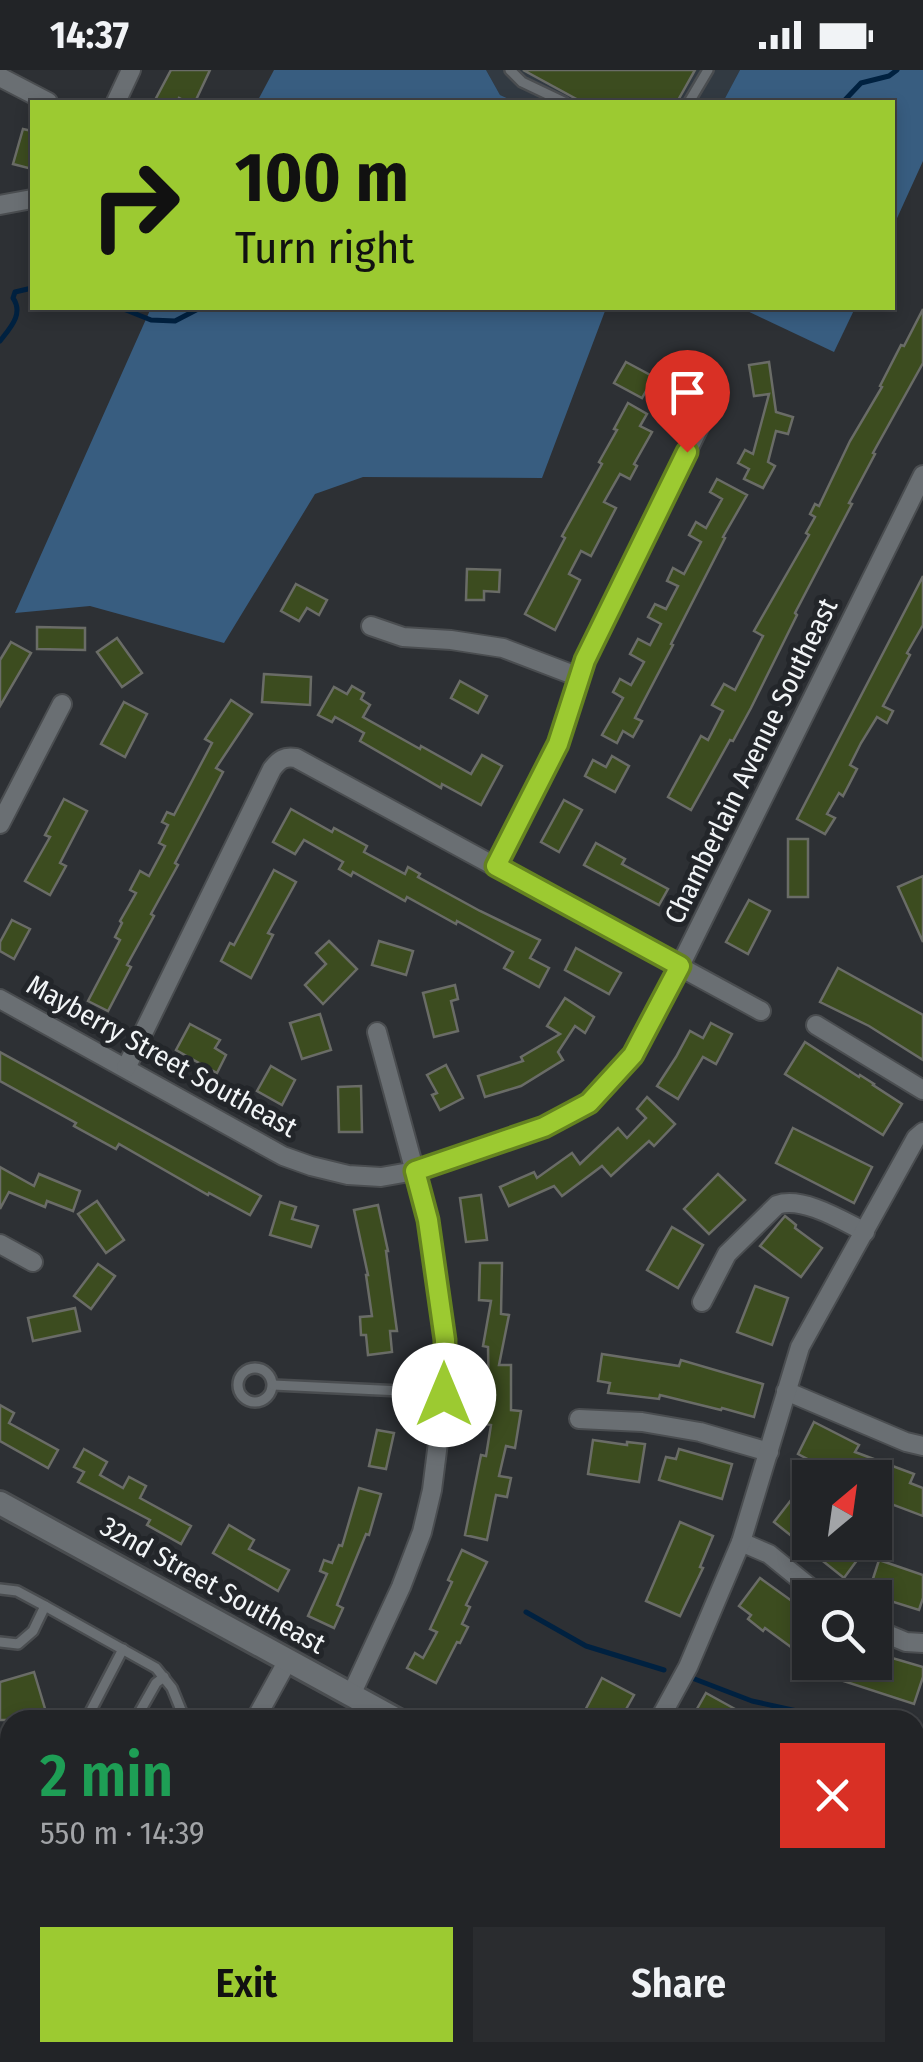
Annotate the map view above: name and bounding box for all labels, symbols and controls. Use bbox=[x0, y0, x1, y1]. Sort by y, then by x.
text: 14:37 bbox=[50, 12, 129, 58]
text: 100 m bbox=[235, 136, 409, 220]
icon: right bbox=[70, 140, 200, 270]
text: Turn right bbox=[235, 221, 414, 275]
pin bbox=[645, 350, 730, 453]
icon: arrive bbox=[660, 365, 715, 420]
street label: Chamberlain Avenue Southeast bbox=[658, 592, 845, 929]
street label: Mayberry Street Southeast bbox=[21, 968, 304, 1144]
position arrow bbox=[392, 1343, 496, 1447]
north arrow bbox=[792, 1460, 892, 1560]
map controls bbox=[792, 1460, 892, 1680]
street label: 32nd Street Southeast bbox=[95, 1510, 332, 1661]
button: search bbox=[792, 1580, 892, 1680]
text: 2 min bbox=[40, 1740, 173, 1812]
button: close bbox=[780, 1743, 885, 1848]
text: 550 m · 14:39 bbox=[40, 1814, 205, 1852]
button: Exit bbox=[40, 1927, 453, 2042]
button: Share bbox=[473, 1927, 885, 2042]

